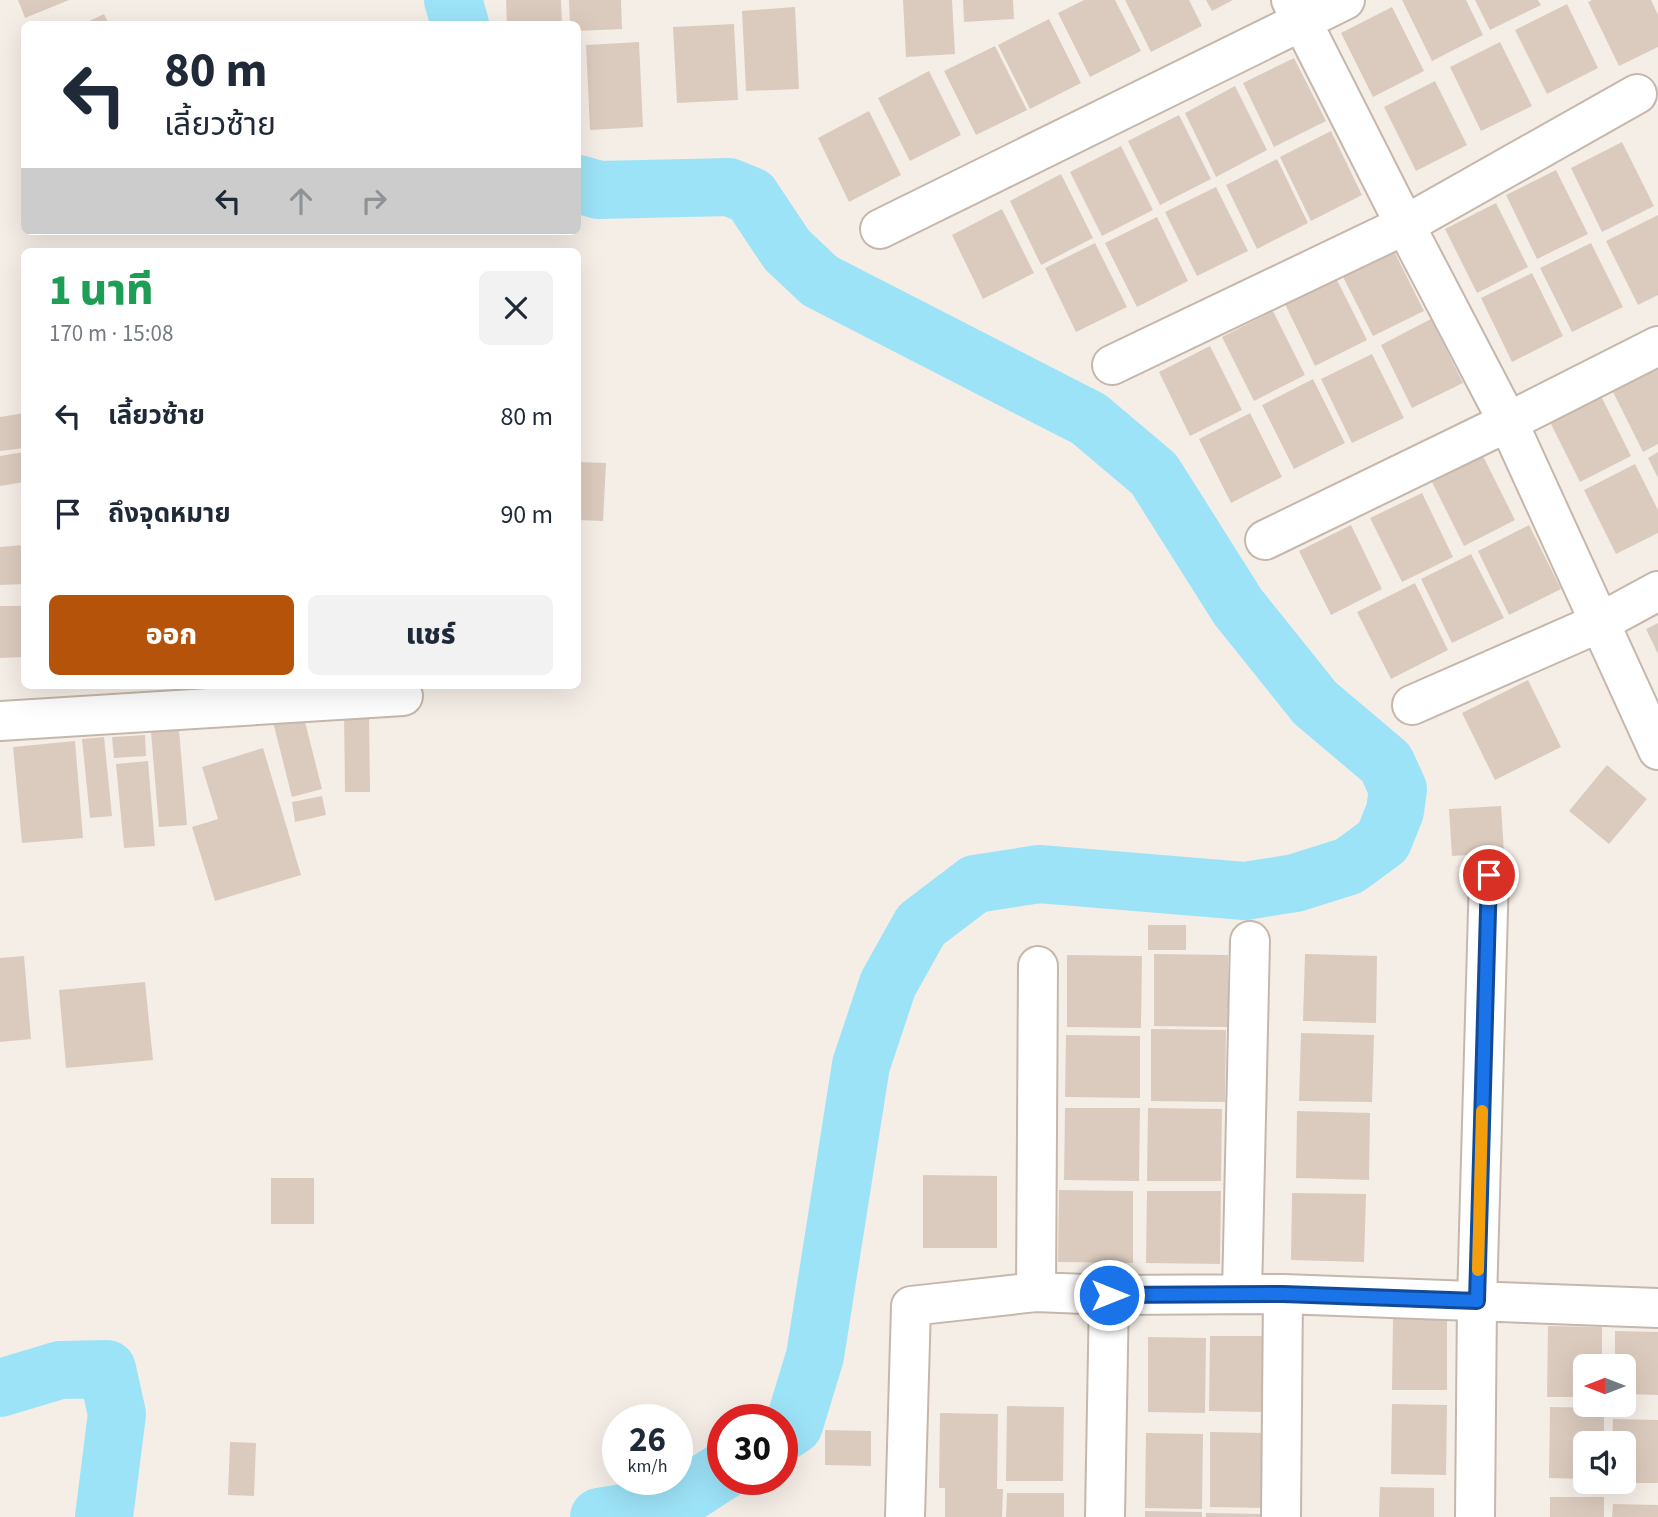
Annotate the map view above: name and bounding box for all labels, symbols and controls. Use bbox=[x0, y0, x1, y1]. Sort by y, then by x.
text: 80 m bbox=[164, 36, 268, 106]
icon: left bbox=[49, 49, 140, 140]
text: เลี้ยวซ้าย bbox=[164, 102, 276, 148]
icon: left bbox=[209, 182, 247, 220]
icon: ahead bbox=[282, 182, 320, 220]
icon: right bbox=[355, 182, 393, 220]
text: 1 นาที bbox=[49, 261, 154, 321]
button: close bbox=[479, 271, 553, 345]
text: 170 m · 15:08 bbox=[49, 317, 173, 350]
icon: left bbox=[49, 397, 87, 435]
text: เลี้ยวซ้าย bbox=[108, 397, 205, 434]
text: 80 m bbox=[500, 398, 553, 435]
icon: arrive bbox=[49, 495, 87, 533]
text: ถึงจุดหมาย bbox=[108, 495, 231, 532]
text: 90 m bbox=[500, 496, 553, 533]
button: ออก bbox=[49, 595, 294, 675]
button: แชร์ bbox=[308, 595, 553, 675]
pin bbox=[1459, 845, 1519, 905]
icon: arrive bbox=[1470, 856, 1508, 894]
position arrow bbox=[1072, 1258, 1146, 1332]
north arrow bbox=[1573, 1354, 1636, 1418]
map controls bbox=[1573, 1354, 1636, 1494]
speed limit sign: 30 bbox=[707, 1404, 798, 1495]
text: 26 bbox=[629, 1415, 666, 1465]
button: sound bbox=[1573, 1431, 1636, 1494]
text: km/h bbox=[628, 1454, 667, 1479]

